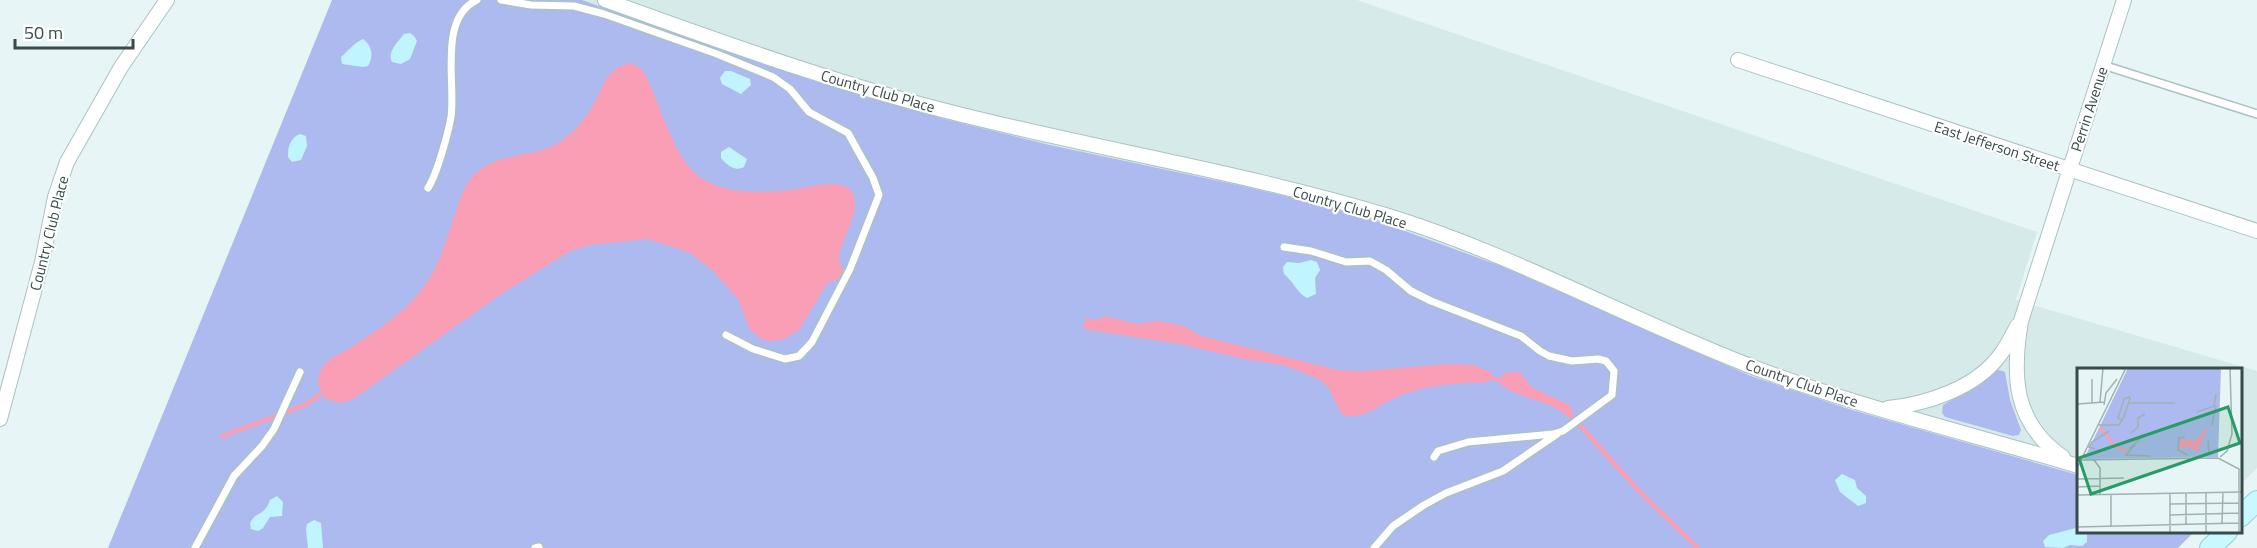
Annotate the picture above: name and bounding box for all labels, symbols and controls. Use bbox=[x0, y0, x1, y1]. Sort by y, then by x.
scale bar bbox=[15, 12, 134, 50]
text: 50 m bbox=[24, 19, 63, 46]
street label: Perrin Avenue bbox=[2064, 63, 2114, 155]
street label: Country Club Place bbox=[818, 64, 938, 118]
street label: East Jefferson Street bbox=[1931, 115, 2063, 177]
street label: Country Club Place bbox=[24, 173, 74, 293]
street label: Country Club Place bbox=[1290, 180, 1410, 234]
street label: Country Club Place bbox=[1743, 353, 1861, 413]
inset map bbox=[2077, 368, 2242, 533]

